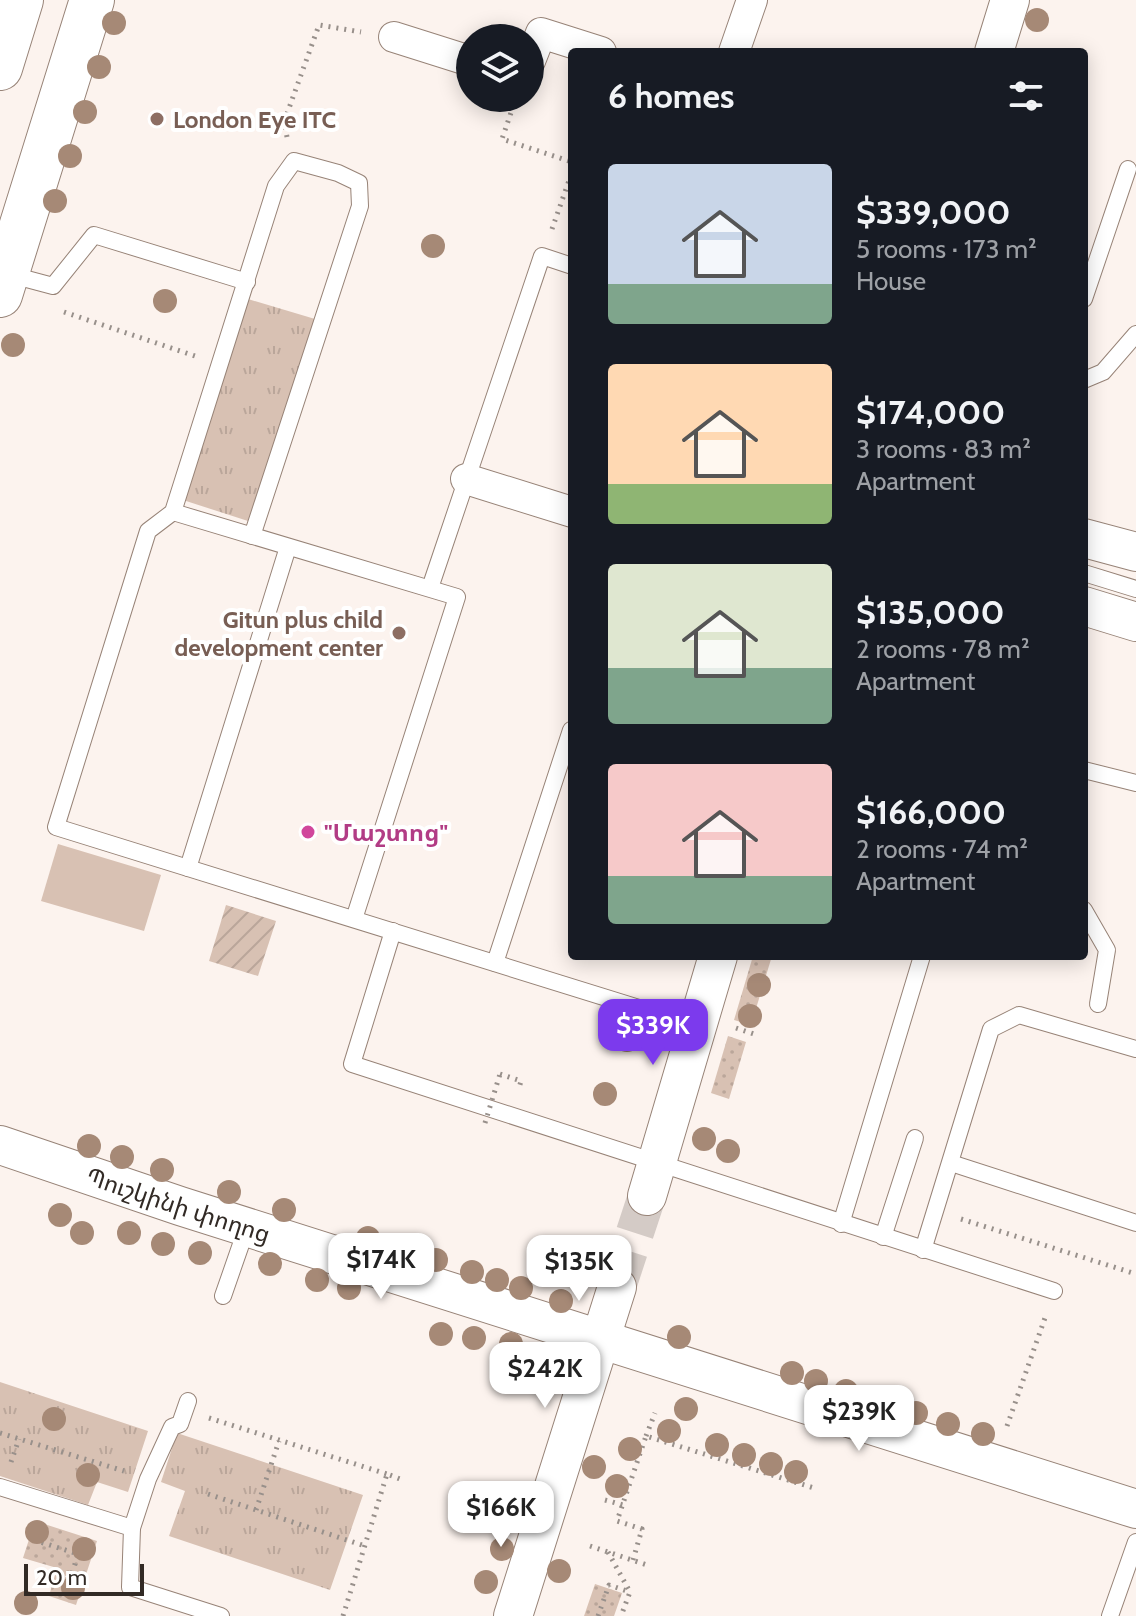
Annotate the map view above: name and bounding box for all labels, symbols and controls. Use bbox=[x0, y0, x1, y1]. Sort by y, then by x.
map controls bbox=[456, 24, 544, 112]
button: layers bbox=[456, 24, 544, 112]
icon: filters bbox=[1004, 74, 1048, 118]
text: 6 homes bbox=[608, 75, 734, 117]
place label: London Eye ITC bbox=[173, 105, 336, 134]
marker: London Eye ITC bbox=[148, 110, 166, 128]
text: $339,000 bbox=[856, 191, 1011, 233]
icon: home bbox=[672, 196, 768, 292]
text: 5 rooms · 173 m² bbox=[856, 233, 1037, 265]
text: House bbox=[856, 265, 926, 297]
text: $174,000 bbox=[856, 391, 1005, 433]
icon: home bbox=[672, 396, 768, 492]
text: 3 rooms · 83 m² bbox=[856, 433, 1031, 465]
text: Apartment bbox=[856, 465, 975, 497]
text: $135,000 bbox=[856, 591, 1004, 633]
icon: home bbox=[672, 596, 768, 692]
place label: Gitun plus child development center bbox=[175, 605, 383, 662]
marker: Gitun plus child development center bbox=[390, 624, 408, 642]
text: 2 rooms · 78 m² bbox=[856, 633, 1030, 665]
text: Apartment bbox=[856, 665, 975, 697]
text: $166,000 bbox=[856, 791, 1006, 833]
icon: home bbox=[672, 796, 768, 892]
place label: "Մաշտոց" bbox=[324, 818, 448, 847]
marker: "Մաշտոց" bbox=[299, 823, 317, 841]
text: 2 rooms · 74 m² bbox=[856, 833, 1028, 865]
text: Apartment bbox=[856, 865, 975, 897]
pin: $339K bbox=[597, 999, 709, 1067]
text: $339K bbox=[616, 1009, 690, 1041]
street label: Պուշկինի փողոց bbox=[82, 1161, 274, 1248]
pin: $174K bbox=[325, 1233, 437, 1301]
pin: $135K bbox=[523, 1235, 635, 1303]
text: $174K bbox=[346, 1243, 416, 1275]
text: $135K bbox=[545, 1245, 613, 1277]
pin: $242K bbox=[489, 1342, 601, 1410]
text: $242K bbox=[507, 1352, 583, 1384]
pin: $239K bbox=[803, 1385, 915, 1453]
text: $239K bbox=[822, 1395, 896, 1427]
pin: $166K bbox=[445, 1481, 557, 1549]
text: $166K bbox=[466, 1491, 536, 1523]
scale bar bbox=[24, 1560, 144, 1596]
text: 20 m bbox=[36, 1564, 87, 1591]

